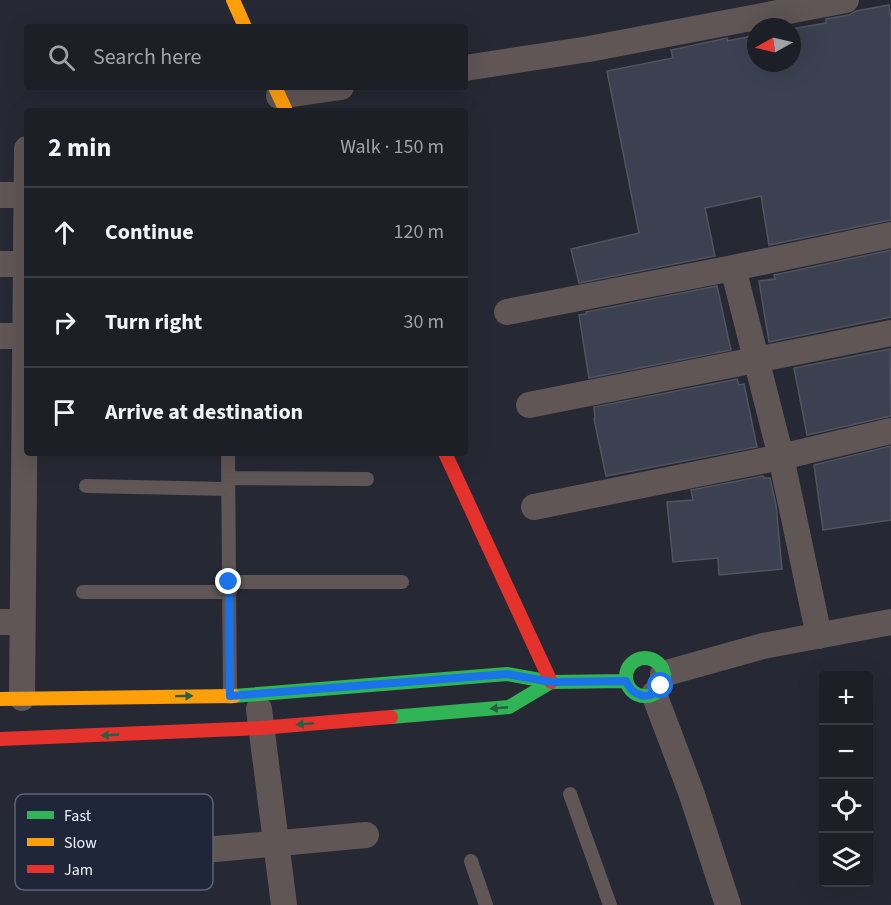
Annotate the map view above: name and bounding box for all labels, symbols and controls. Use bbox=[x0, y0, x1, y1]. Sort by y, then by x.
north arrow bbox=[747, 18, 801, 72]
search box bbox=[24, 24, 468, 90]
icon: search bbox=[45, 41, 78, 74]
text: Search here bbox=[93, 41, 201, 73]
text: 2 min bbox=[48, 129, 111, 166]
text: Walk · 150 m bbox=[340, 133, 444, 161]
icon: ahead bbox=[48, 216, 81, 249]
text: Continue bbox=[105, 216, 194, 248]
text: 120 m bbox=[394, 218, 444, 246]
icon: right bbox=[48, 306, 81, 339]
text: Turn right bbox=[105, 306, 202, 338]
text: 30 m bbox=[404, 308, 444, 336]
icon: arrive bbox=[48, 396, 81, 429]
text: Arrive at destination bbox=[105, 396, 303, 428]
route end bbox=[215, 568, 241, 594]
map controls bbox=[819, 671, 873, 887]
button: + bbox=[819, 671, 873, 725]
route start bbox=[647, 672, 673, 698]
one-way arrow bbox=[175, 692, 194, 701]
one-way arrow bbox=[490, 703, 509, 713]
one-way arrow bbox=[295, 719, 314, 729]
button: − bbox=[819, 725, 873, 779]
one-way arrow bbox=[101, 731, 120, 740]
button: locate bbox=[819, 779, 873, 833]
legend bbox=[15, 794, 213, 890]
text: Fast bbox=[64, 805, 92, 827]
text: Slow bbox=[64, 832, 97, 854]
button: layers bbox=[819, 833, 873, 887]
text: Jam bbox=[64, 859, 93, 881]

